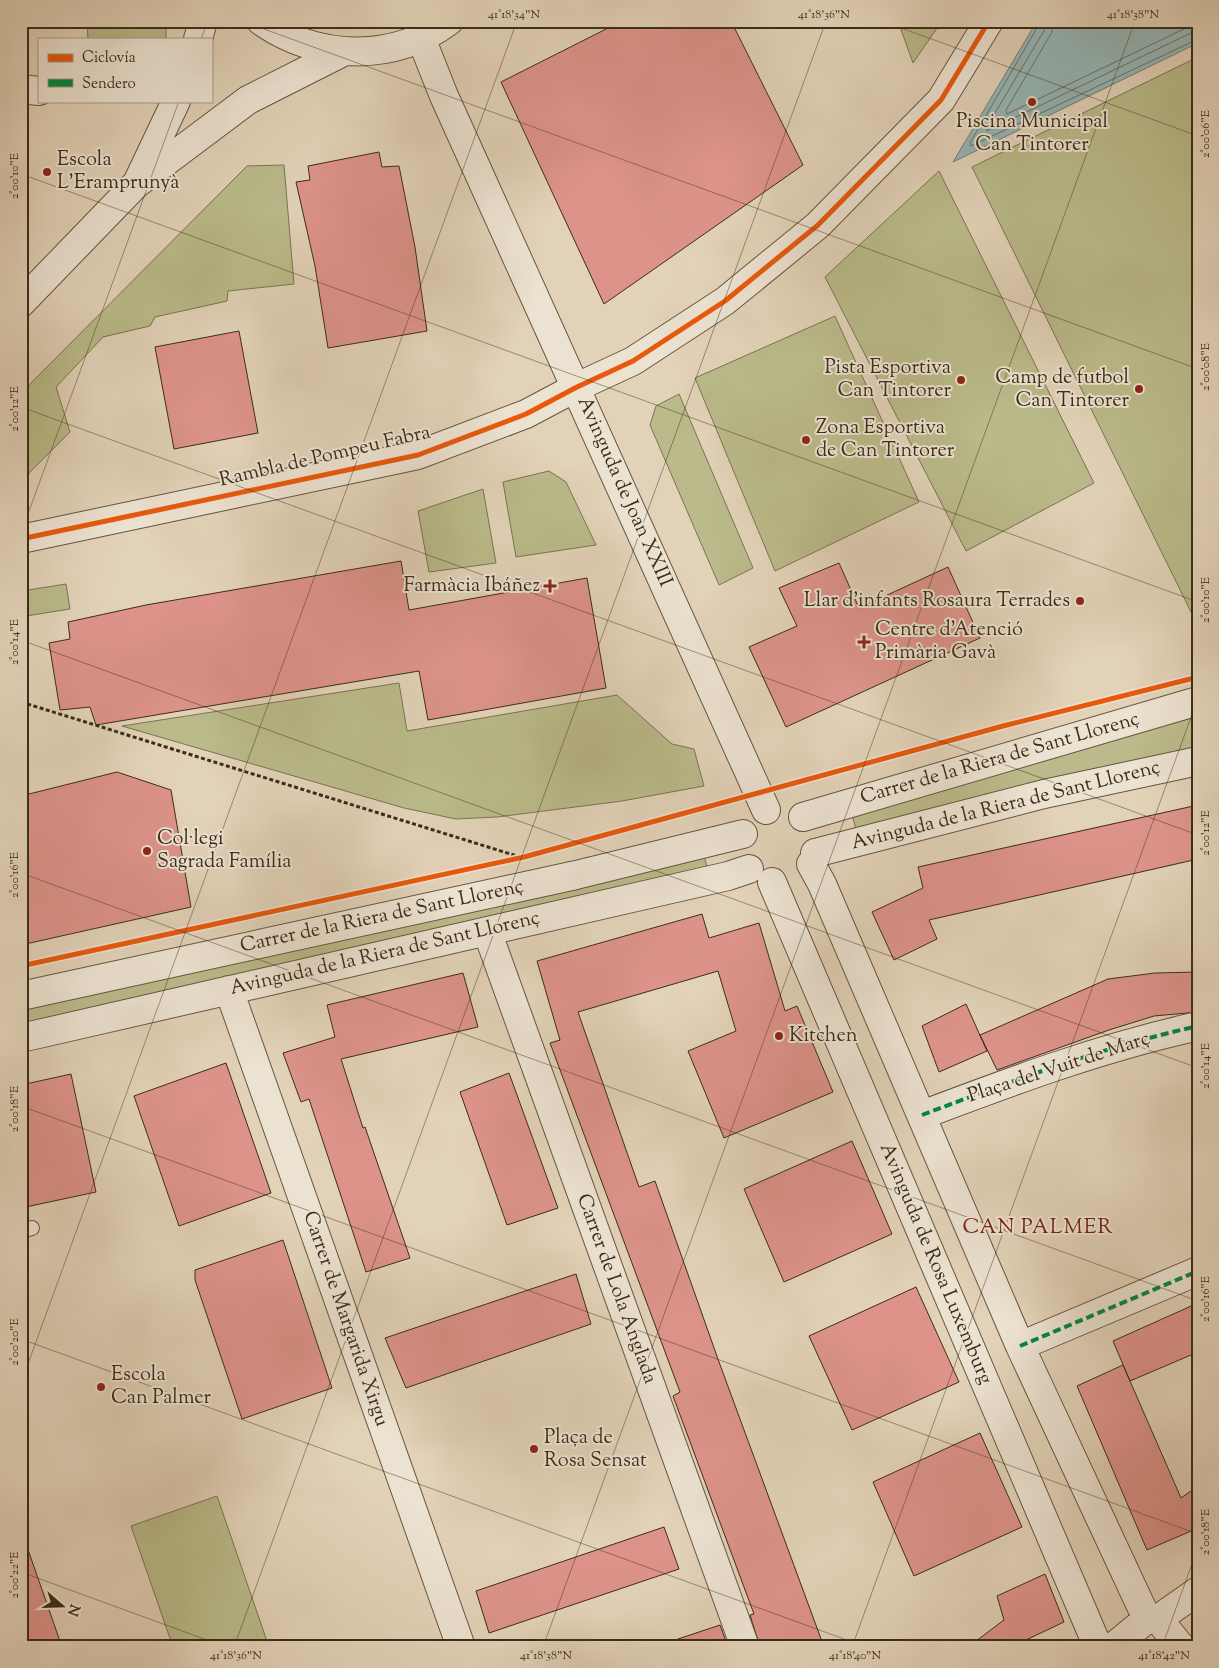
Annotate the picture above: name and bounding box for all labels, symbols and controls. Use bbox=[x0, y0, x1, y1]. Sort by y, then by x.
text: 41°18'34"N bbox=[488, 6, 540, 24]
text: 41°18'36"N bbox=[798, 6, 850, 24]
text: 41°18'38"N bbox=[1107, 6, 1159, 24]
legend bbox=[38, 38, 212, 102]
text: Ciclovía bbox=[82, 48, 136, 69]
text: Sendero bbox=[82, 74, 136, 95]
marker: Piscina Municipal Can Tintorer bbox=[1026, 96, 1038, 108]
place label: Piscina Municipal Can Tintorer bbox=[956, 108, 1108, 160]
text: 2°00'06"E bbox=[1197, 109, 1215, 158]
place label: Escola L'Eramprunyà bbox=[57, 146, 179, 198]
text: 2°00'10"E bbox=[6, 152, 24, 199]
marker: Escola L'Eramprunyà bbox=[41, 166, 53, 178]
text: 2°00'08"E bbox=[1197, 342, 1215, 391]
place label: Pista Esportiva Can Tintorer bbox=[825, 354, 951, 406]
place label: Camp de futbol Can Tintorer bbox=[995, 364, 1129, 416]
marker: Pista Esportiva Can Tintorer bbox=[955, 374, 967, 386]
marker: Camp de futbol Can Tintorer bbox=[1133, 383, 1145, 395]
text: 2°00'12"E bbox=[6, 385, 24, 432]
street label: Avinguda de Joan XXIII bbox=[569, 392, 679, 592]
place label: Zona Esportiva de Can Tintorer bbox=[816, 414, 955, 466]
street label: Rambla de Pompeu Fabra bbox=[217, 419, 433, 495]
marker: Zona Esportiva de Can Tintorer bbox=[800, 434, 812, 446]
place label: Farmàcia Ibáñez bbox=[404, 572, 540, 601]
text: 2°00'10"E bbox=[1197, 576, 1215, 623]
marker: Farmàcia Ibáñez bbox=[544, 580, 556, 592]
place label: Llar d'infants Rosaura Terrades bbox=[804, 587, 1070, 616]
marker: Llar d'infants Rosaura Terrades bbox=[1074, 595, 1086, 607]
place label: Centre d'Atenció Primària Gavà bbox=[875, 616, 1023, 668]
text: 2°00'14"E bbox=[6, 618, 24, 665]
marker: Centre d'Atenció Primària Gavà bbox=[857, 635, 871, 649]
street label: Carrer de la Riera de Sant Llorenç bbox=[857, 705, 1143, 813]
street label: Avinguda de la Riera de Sant Llorenç bbox=[849, 754, 1163, 858]
text: 2°00'12"E bbox=[1197, 809, 1215, 856]
place label: Col·legi Sagrada Família bbox=[157, 825, 292, 877]
marker: Col·legi Sagrada Família bbox=[141, 845, 153, 857]
text: 2°00'16"E bbox=[6, 851, 24, 898]
street label: Carrer de la Riera de Sant Llorenç bbox=[238, 873, 526, 961]
street label: Avinguda de la Riera de Sant Llorenç bbox=[227, 904, 543, 1004]
place label: Kitchen bbox=[789, 1022, 858, 1051]
street label: Plaça del Vuit de Març bbox=[964, 1025, 1154, 1111]
marker: Kitchen bbox=[773, 1030, 785, 1042]
text: 2°00'14"E bbox=[1197, 1042, 1215, 1089]
text: 2°00'18"E bbox=[6, 1085, 24, 1132]
street label: Avinguda de Rosa Luxemburg bbox=[871, 1139, 999, 1389]
street label: Carrer de Lola Anglada bbox=[568, 1190, 664, 1388]
street label: Carrer de Margarida Xirgu bbox=[294, 1207, 396, 1431]
district label: CAN PALMER bbox=[963, 1213, 1114, 1243]
text: 2°00'16"E bbox=[1197, 1275, 1215, 1322]
text: 2°00'20"E bbox=[6, 1317, 24, 1366]
place label: Escola Can Palmer bbox=[111, 1361, 212, 1413]
marker: Escola Can Palmer bbox=[95, 1381, 107, 1393]
place label: Plaça de Rosa Sensat bbox=[544, 1424, 647, 1476]
marker: Plaça de Rosa Sensat bbox=[528, 1443, 540, 1455]
text: 2°00'18"E bbox=[1197, 1508, 1215, 1555]
text: 2°00'22"E bbox=[6, 1551, 24, 1599]
north arrow bbox=[38, 1580, 88, 1630]
text: N bbox=[61, 1601, 84, 1618]
text: 41°18'36"N bbox=[210, 1647, 262, 1665]
text: 41°18'38"N bbox=[520, 1647, 572, 1665]
text: 41°18'40"N bbox=[829, 1647, 881, 1665]
text: 41°18'42"N bbox=[1138, 1647, 1190, 1665]

